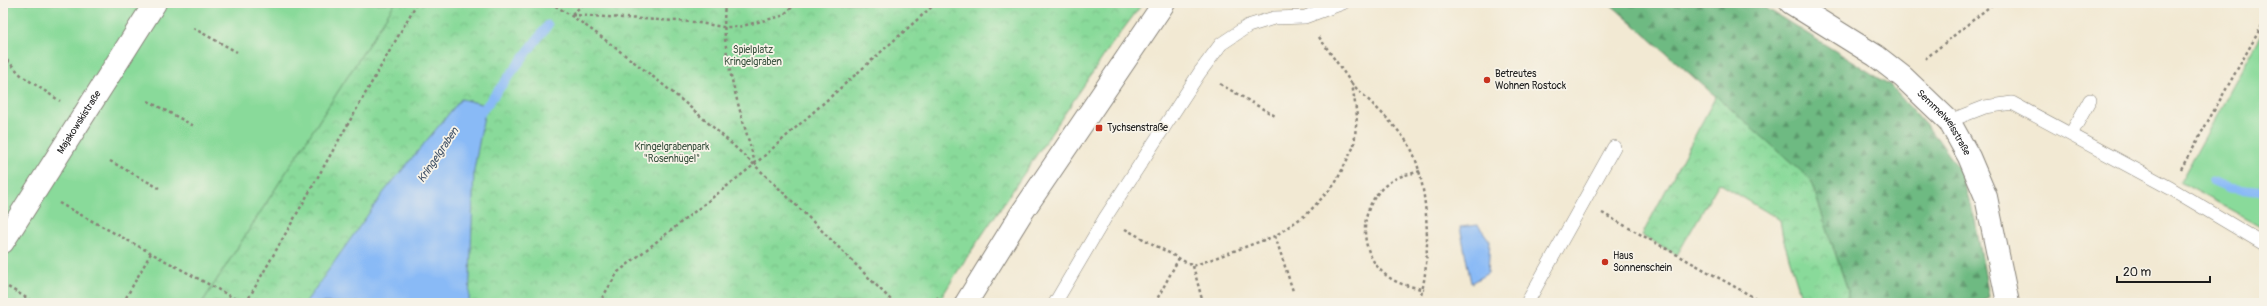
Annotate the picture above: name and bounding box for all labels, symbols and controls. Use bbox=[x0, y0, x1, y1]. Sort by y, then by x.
park label: Spielplatz Kringelgraben bbox=[724, 44, 782, 68]
place label: Betreutes Wohnen Rostock bbox=[1495, 68, 1567, 92]
marker: Betreutes Wohnen Rostock bbox=[1482, 75, 1492, 85]
street label: Semmelweisstraße bbox=[1914, 87, 1973, 158]
street label: Majakowskistraße bbox=[55, 88, 104, 156]
place label: Tychsenstraße bbox=[1107, 122, 1168, 134]
marker: Tychsenstraße bbox=[1094, 123, 1104, 133]
water label: Kringelgraben bbox=[415, 124, 462, 185]
park label: Kringelgrabenpark "Rosenhügel" bbox=[635, 141, 710, 165]
place label: Haus Sonnenschein bbox=[1613, 250, 1672, 274]
marker: Haus Sonnenschein bbox=[1600, 257, 1610, 267]
scale bar bbox=[2117, 258, 2210, 284]
text: 20 m bbox=[2123, 265, 2152, 280]

